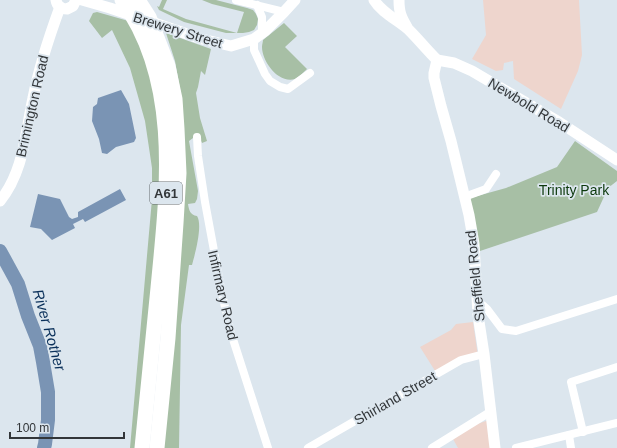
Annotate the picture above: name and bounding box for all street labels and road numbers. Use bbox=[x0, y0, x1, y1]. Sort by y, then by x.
street label: Brewery Street bbox=[131, 9, 225, 51]
street label: Brimington Road bbox=[12, 53, 52, 159]
street label: Newbold Road bbox=[486, 74, 572, 136]
road number: A61 bbox=[150, 182, 182, 204]
street label: Sheffield Road bbox=[462, 230, 488, 322]
street label: Infirmary Road bbox=[205, 248, 241, 342]
street label: Shirland Street bbox=[351, 368, 439, 428]

